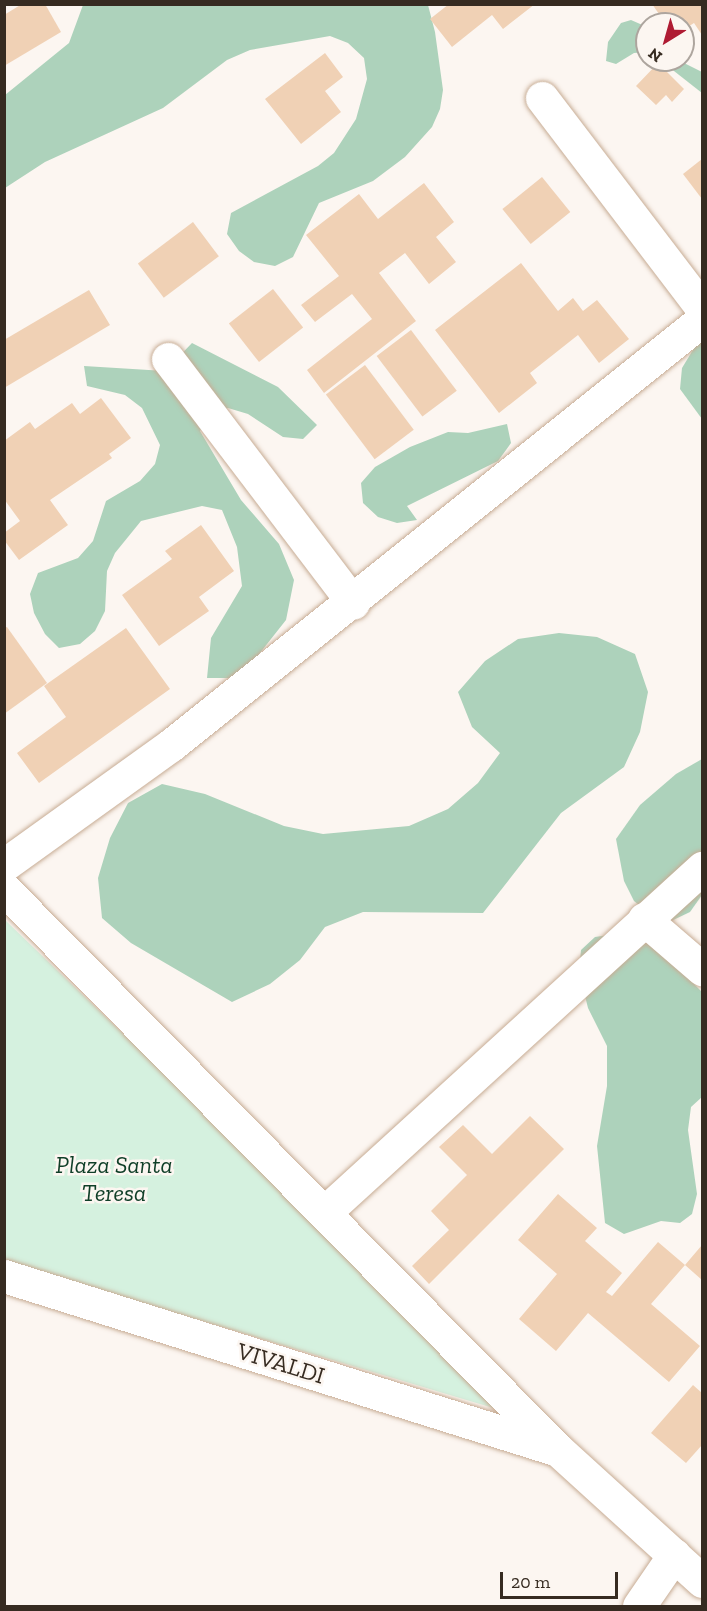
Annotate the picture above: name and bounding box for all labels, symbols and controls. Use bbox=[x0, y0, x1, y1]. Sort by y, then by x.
north arrow bbox=[635, 12, 695, 72]
text: N bbox=[644, 44, 666, 66]
park label: Plaza Santa Teresa bbox=[55, 1151, 173, 1207]
street label: VIVALDI bbox=[234, 1336, 328, 1390]
scale bar bbox=[503, 1560, 622, 1598]
text: 20 m bbox=[511, 1571, 550, 1593]

